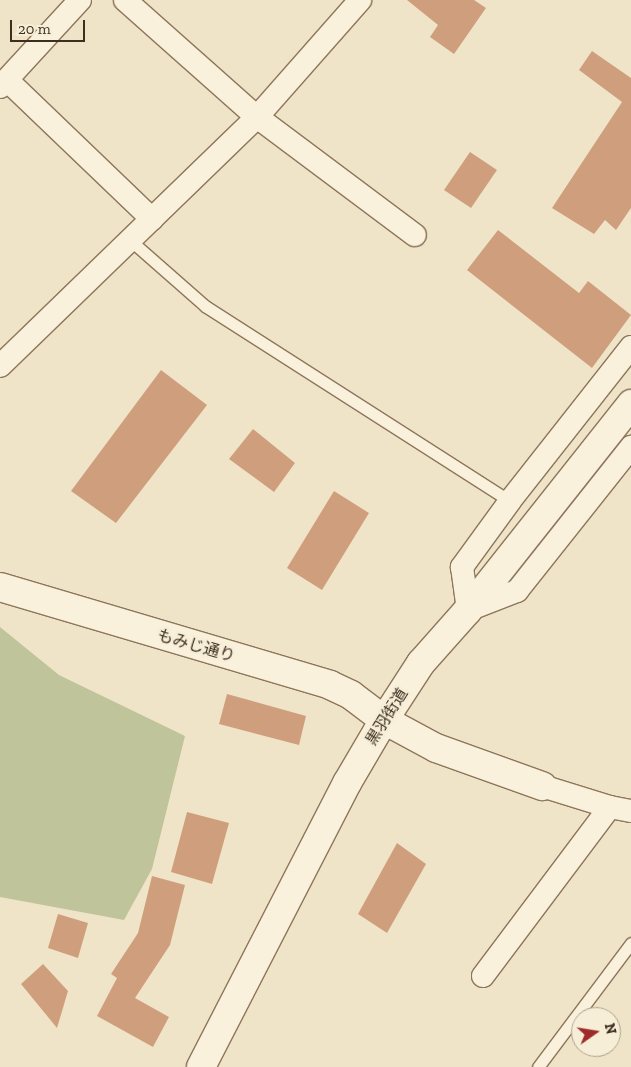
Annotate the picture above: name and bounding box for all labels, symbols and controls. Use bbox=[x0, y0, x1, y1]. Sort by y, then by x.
scale bar bbox=[12, 10, 88, 42]
text: 20 m bbox=[18, 20, 51, 38]
street label: もみじ通り bbox=[155, 626, 237, 666]
street label: 黒羽街道 bbox=[362, 685, 412, 749]
north arrow bbox=[571, 1007, 621, 1057]
text: N bbox=[601, 1022, 620, 1036]

